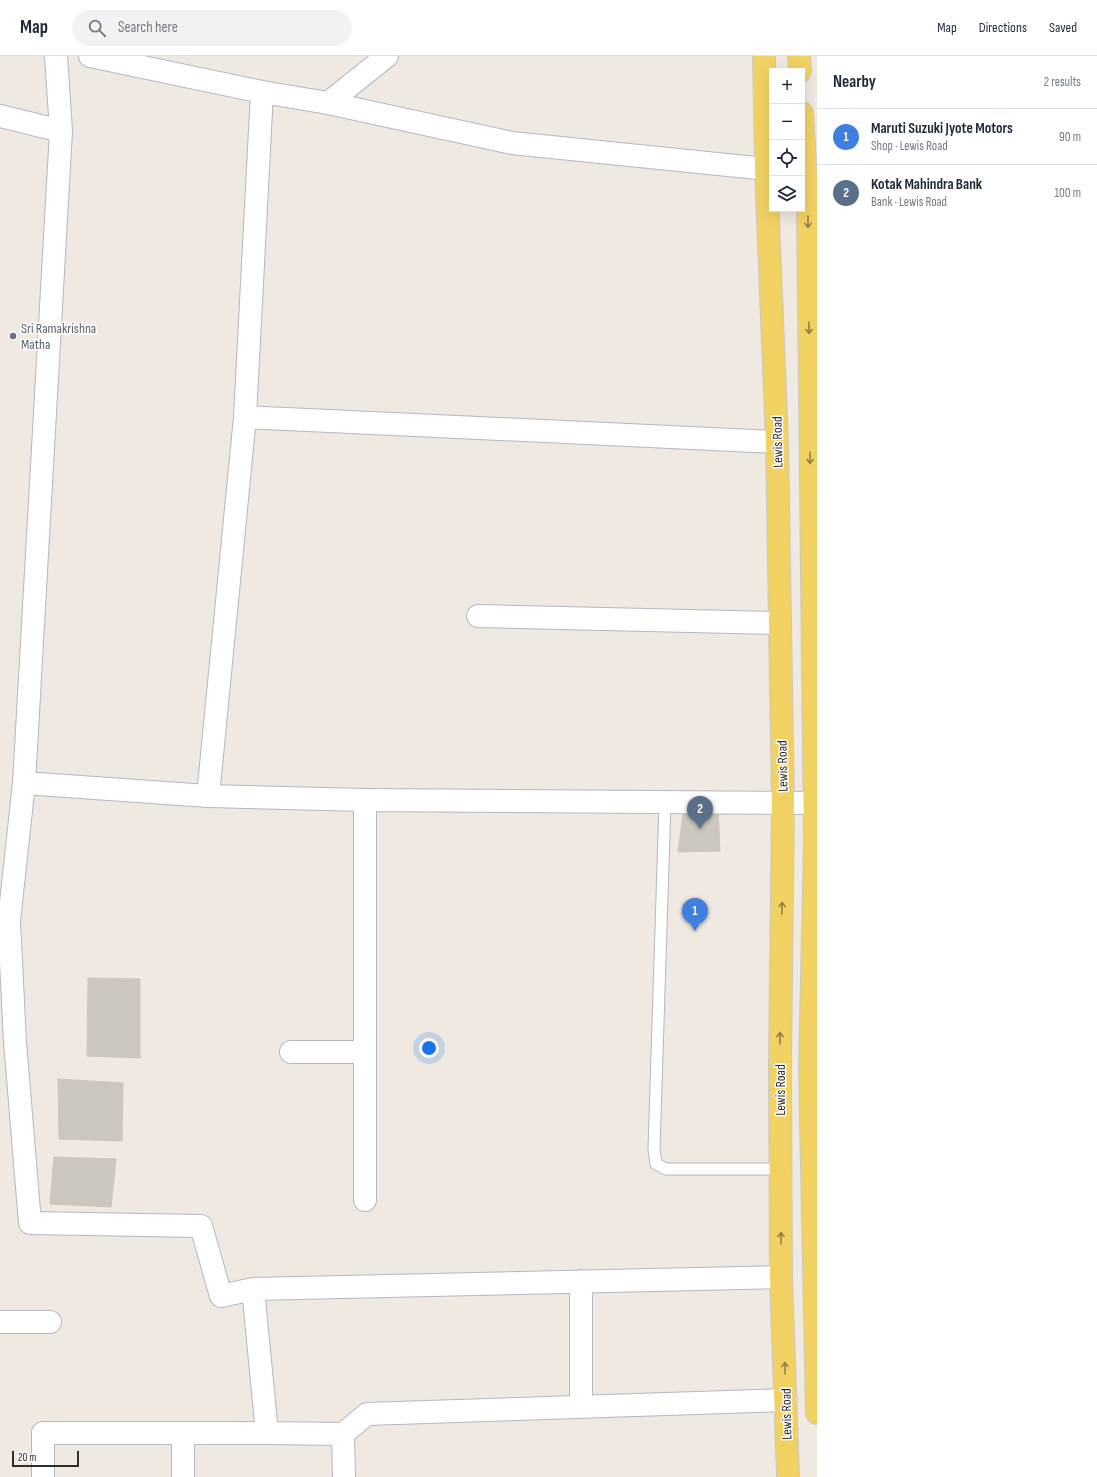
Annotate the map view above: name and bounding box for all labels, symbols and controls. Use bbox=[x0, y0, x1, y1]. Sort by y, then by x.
search box bbox=[72, 10, 352, 46]
text: Map bbox=[20, 16, 48, 39]
icon: search bbox=[86, 17, 108, 39]
text: Search here bbox=[118, 18, 178, 37]
text: Map bbox=[937, 19, 957, 36]
text: Directions bbox=[979, 19, 1027, 36]
text: Saved bbox=[1049, 19, 1077, 36]
map controls bbox=[769, 68, 805, 212]
button: + bbox=[769, 68, 805, 104]
text: Nearby bbox=[833, 72, 876, 92]
text: 2 results bbox=[1044, 74, 1081, 90]
button: − bbox=[769, 104, 805, 140]
text: Maruti Suzuki Jyote Motors bbox=[871, 119, 1013, 138]
text: 1 bbox=[843, 129, 849, 145]
text: 90 m bbox=[1059, 129, 1081, 145]
text: Shop · Lewis Road bbox=[871, 138, 948, 154]
button: locate bbox=[769, 140, 805, 176]
text: Kotak Mahindra Bank bbox=[871, 175, 982, 194]
button: layers bbox=[769, 176, 805, 212]
text: 2 bbox=[843, 185, 849, 201]
text: 100 m bbox=[1054, 185, 1081, 201]
text: Bank · Lewis Road bbox=[871, 194, 947, 210]
one-way arrow bbox=[804, 215, 812, 228]
place label: Sri Ramakrishna Matha bbox=[21, 320, 96, 353]
one-way arrow bbox=[805, 321, 813, 334]
marker: Sri Ramakrishna Matha bbox=[8, 331, 18, 341]
street label: Lewis Road bbox=[769, 416, 786, 468]
one-way arrow bbox=[806, 451, 813, 464]
street label: Lewis Road bbox=[774, 740, 791, 792]
pin: 2 bbox=[687, 796, 713, 829]
pin: 1 bbox=[682, 898, 708, 931]
one-way arrow bbox=[778, 902, 785, 915]
one-way arrow bbox=[776, 1032, 784, 1045]
your location bbox=[419, 1038, 439, 1058]
street label: Lewis Road bbox=[772, 1064, 789, 1116]
one-way arrow bbox=[777, 1232, 785, 1245]
one-way arrow bbox=[781, 1362, 789, 1375]
street label: Lewis Road bbox=[778, 1388, 795, 1440]
scale bar bbox=[12, 1449, 79, 1468]
text: 20 m bbox=[18, 1451, 36, 1464]

